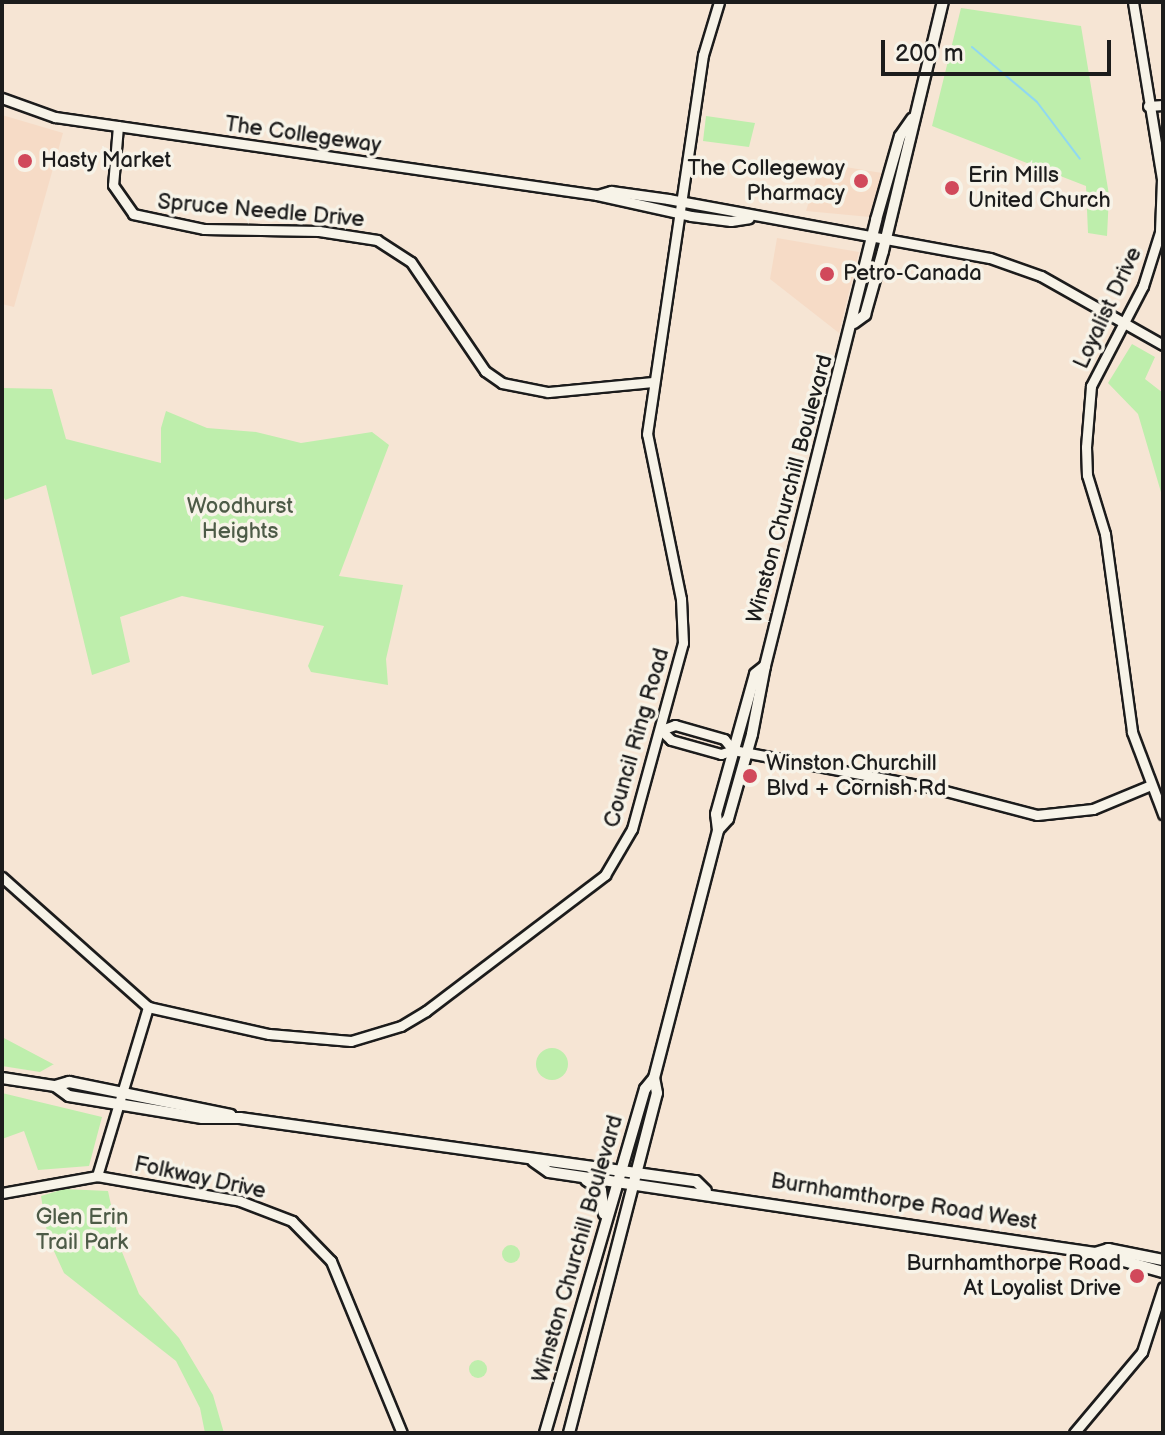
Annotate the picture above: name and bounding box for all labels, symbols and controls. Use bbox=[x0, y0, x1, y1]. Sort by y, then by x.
scale bar bbox=[885, 24, 1115, 74]
text: 200 m bbox=[895, 39, 964, 68]
street label: The Collegeway bbox=[223, 111, 383, 159]
place label: Hasty Market bbox=[41, 148, 173, 174]
marker: Hasty Market bbox=[16, 152, 34, 170]
place label: The Collegeway Pharmacy bbox=[688, 155, 845, 206]
place label: Erin Mills United Church bbox=[968, 162, 1111, 214]
marker: The Collegeway Pharmacy bbox=[852, 172, 870, 190]
marker: Erin Mills United Church bbox=[943, 179, 961, 197]
street label: Spruce Needle Drive bbox=[156, 189, 366, 233]
street label: Loyalist Drive bbox=[1068, 243, 1148, 373]
place label: Petro-Canada bbox=[843, 261, 982, 287]
marker: Petro-Canada bbox=[818, 265, 836, 283]
street label: Winston Churchill Boulevard bbox=[741, 352, 839, 626]
park label: Woodhurst Heights bbox=[187, 493, 293, 544]
street label: Council Ring Road bbox=[599, 645, 675, 831]
place label: Winston Churchill Blvd + Cornish Rd bbox=[766, 750, 946, 802]
marker: Winston Churchill Blvd + Cornish Rd bbox=[741, 767, 759, 785]
street label: Winston Churchill Boulevard bbox=[527, 1112, 629, 1386]
street label: Folkway Drive bbox=[131, 1151, 269, 1205]
street label: Burnhamthorpe Road West bbox=[768, 1168, 1040, 1236]
park label: Glen Erin Trail Park bbox=[36, 1204, 128, 1256]
place label: Burnhamthorpe Road At Loyalist Drive bbox=[906, 1250, 1121, 1302]
marker: Burnhamthorpe Road At Loyalist Drive bbox=[1128, 1267, 1146, 1285]

